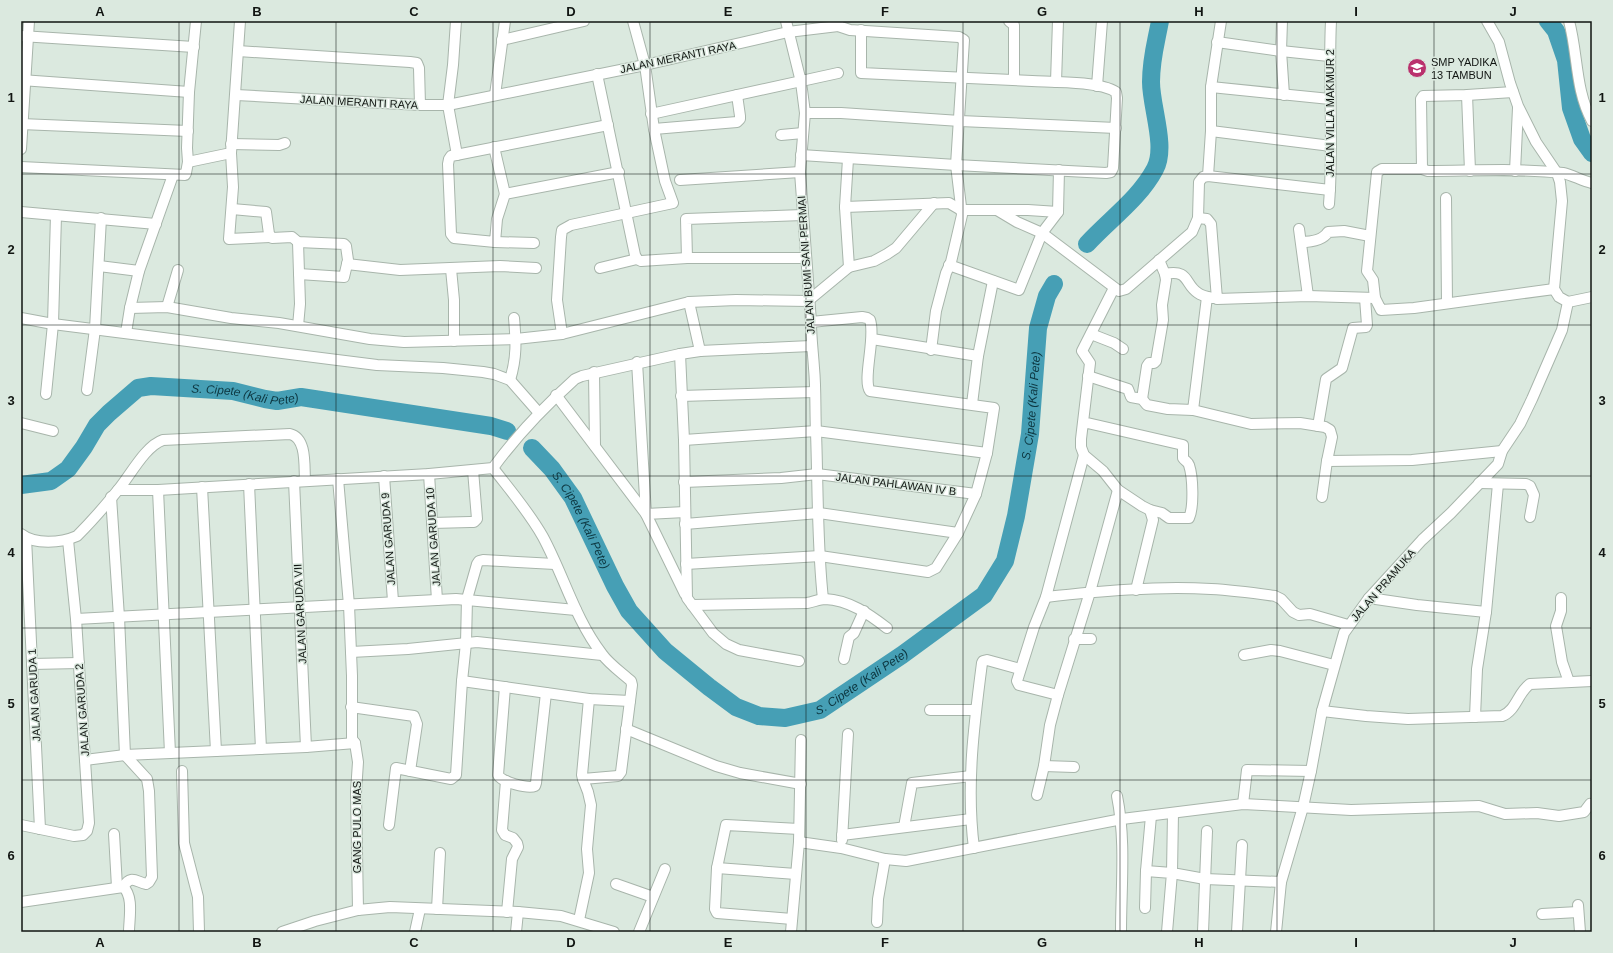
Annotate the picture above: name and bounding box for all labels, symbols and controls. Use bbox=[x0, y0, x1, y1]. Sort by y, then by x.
text: A bbox=[95, 4, 105, 19]
text: B bbox=[252, 4, 262, 19]
text: C bbox=[409, 4, 419, 19]
text: D bbox=[566, 4, 576, 19]
text: E bbox=[724, 4, 733, 19]
text: F bbox=[881, 4, 889, 19]
text: G bbox=[1037, 4, 1047, 19]
text: H bbox=[1194, 4, 1204, 19]
text: I bbox=[1354, 4, 1358, 19]
text: J bbox=[1509, 4, 1517, 19]
street label: JALAN MERANTI RAYA bbox=[619, 39, 738, 75]
street label: JALAN VILLA MAKMUR 2 bbox=[1324, 49, 1336, 177]
place label: SMP YADIKA 13 TAMBUN bbox=[1431, 56, 1498, 81]
school or university icon: SMP YADIKA 13 TAMBUN bbox=[1406, 57, 1428, 79]
text: 1 bbox=[7, 90, 15, 105]
text: 1 bbox=[1598, 90, 1606, 105]
street label: JALAN MERANTI RAYA bbox=[300, 93, 419, 111]
street label: JALAN BUMI SANI PERMAI bbox=[795, 195, 817, 335]
text: 2 bbox=[7, 242, 15, 257]
text: 2 bbox=[1598, 242, 1606, 257]
water label: S. Cipete (Kali Pete) bbox=[1019, 351, 1043, 461]
water label: S. Cipete (Kali Pete) bbox=[191, 381, 300, 408]
text: 3 bbox=[7, 393, 15, 408]
text: 3 bbox=[1598, 393, 1606, 408]
water label: S. Cipete (Kali Pete) bbox=[549, 469, 613, 571]
street label: JALAN PAHLAWAN IV B bbox=[835, 471, 957, 497]
street label: JALAN GARUDA 10 bbox=[424, 487, 442, 587]
street label: JALAN GARUDA 9 bbox=[379, 492, 397, 586]
text: 4 bbox=[7, 545, 15, 560]
text: 4 bbox=[1598, 545, 1606, 560]
street label: JALAN PRAMUKA bbox=[1348, 546, 1418, 624]
street label: JALAN GARUDA VII bbox=[291, 564, 309, 664]
water label: S. Cipete (Kali Pete) bbox=[814, 646, 911, 718]
street label: JALAN GARUDA 1 bbox=[26, 648, 42, 742]
street label: JALAN GARUDA 2 bbox=[73, 663, 91, 757]
text: 5 bbox=[7, 696, 15, 711]
text: 5 bbox=[1598, 696, 1606, 711]
street label: GANG PULO MAS bbox=[351, 781, 363, 873]
text: 6 bbox=[7, 848, 15, 863]
text: 6 bbox=[1598, 848, 1606, 863]
text: A bbox=[95, 935, 105, 950]
text: B bbox=[252, 935, 262, 950]
text: C bbox=[409, 935, 419, 950]
text: D bbox=[566, 935, 576, 950]
text: E bbox=[724, 935, 733, 950]
text: F bbox=[881, 935, 889, 950]
text: G bbox=[1037, 935, 1047, 950]
text: H bbox=[1194, 935, 1204, 950]
text: I bbox=[1354, 935, 1358, 950]
text: J bbox=[1509, 935, 1517, 950]

